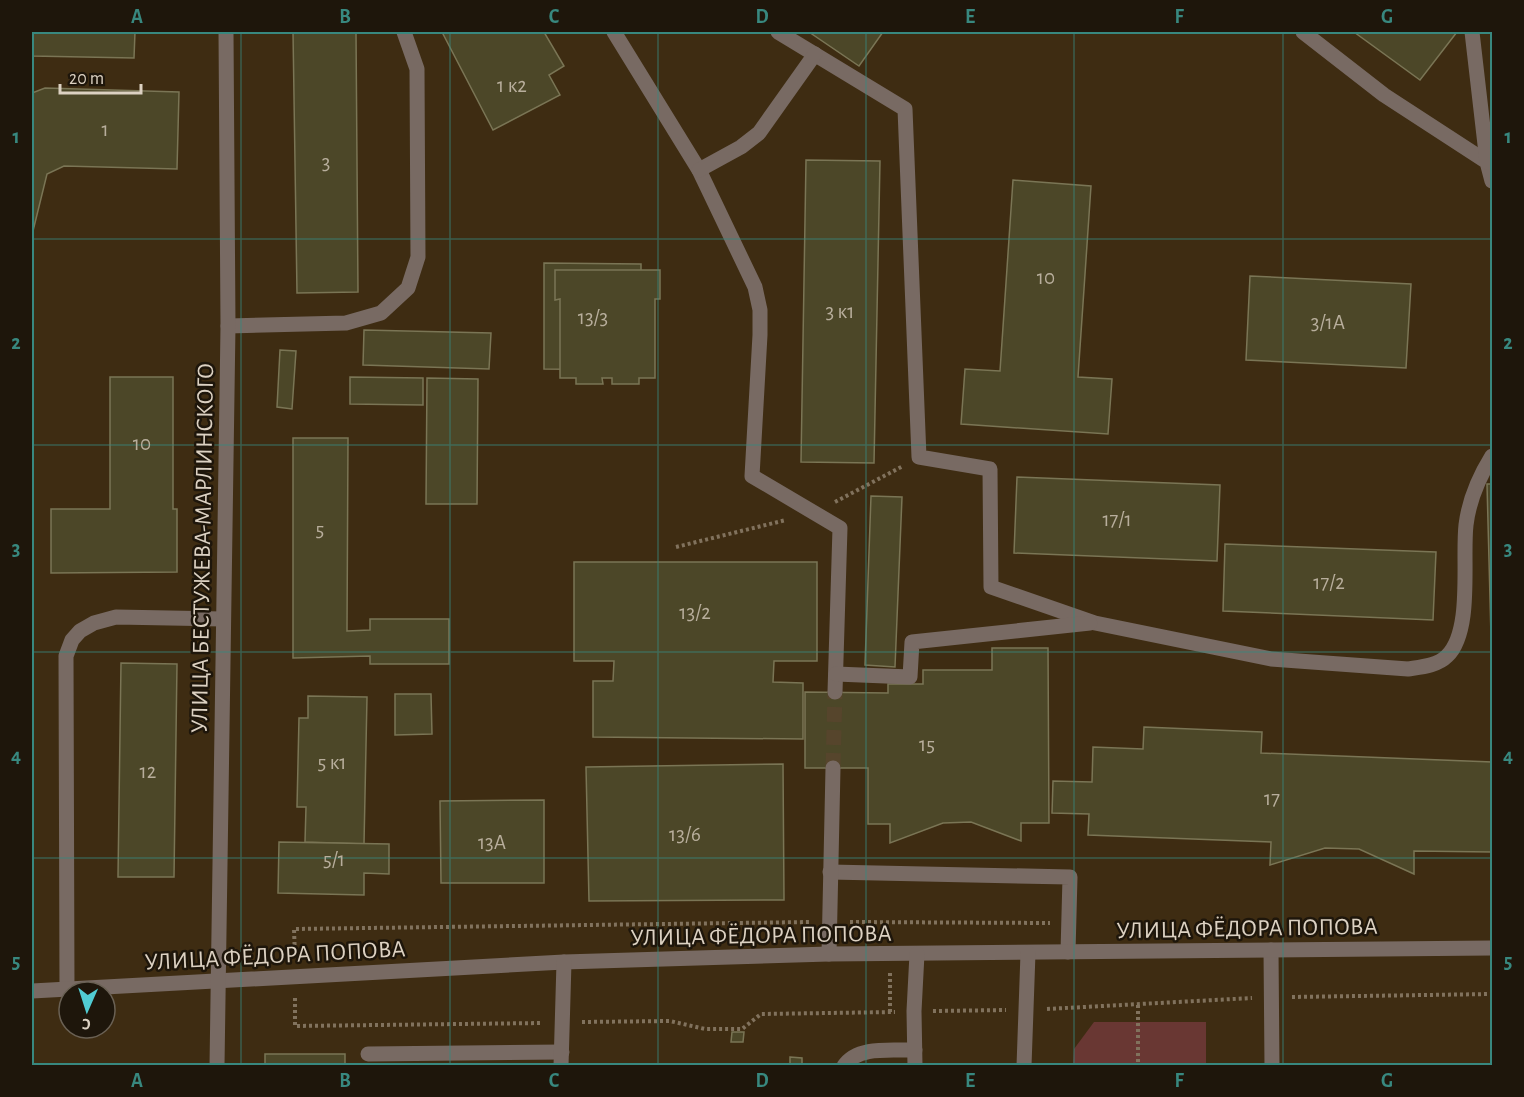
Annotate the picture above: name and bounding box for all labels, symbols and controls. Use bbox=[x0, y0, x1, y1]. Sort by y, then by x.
text: A bbox=[131, 7, 143, 27]
text: B bbox=[339, 7, 351, 27]
text: C bbox=[549, 7, 560, 27]
text: D bbox=[755, 7, 769, 27]
text: E bbox=[965, 7, 975, 27]
text: F bbox=[1174, 7, 1184, 27]
text: G bbox=[1381, 7, 1393, 27]
scale bar bbox=[60, 57, 141, 95]
text: 20 m bbox=[69, 70, 104, 88]
house number: 1 к2 bbox=[497, 75, 527, 96]
house number: 1 bbox=[101, 119, 109, 140]
text: 1 bbox=[12, 127, 20, 147]
text: 1 bbox=[1504, 127, 1512, 147]
house number: 3 bbox=[322, 152, 330, 173]
house number: 10 bbox=[1037, 267, 1055, 288]
house number: 3 к1 bbox=[826, 301, 854, 322]
house number: 13/3 bbox=[578, 307, 608, 328]
house number: 3/1А bbox=[1311, 312, 1345, 333]
text: 2 bbox=[11, 333, 21, 353]
text: 2 bbox=[1503, 333, 1513, 353]
street label: УЛИЦА БЕСТУЖЕВА-МАРЛИНСКОГО bbox=[188, 363, 218, 733]
house number: 10 bbox=[133, 433, 151, 454]
house number: 17/1 bbox=[1102, 509, 1132, 530]
house number: 5 bbox=[316, 519, 324, 540]
text: 3 bbox=[12, 539, 20, 559]
text: 3 bbox=[1504, 539, 1512, 559]
house number: 17/2 bbox=[1313, 572, 1345, 593]
house number: 13/2 bbox=[679, 602, 711, 623]
house number: 15 bbox=[919, 734, 935, 755]
text: 4 bbox=[11, 746, 21, 766]
text: 4 bbox=[1503, 746, 1513, 766]
house number: 5 к1 bbox=[317, 752, 347, 773]
house number: 12 bbox=[140, 761, 156, 782]
house number: 17 bbox=[1264, 788, 1280, 809]
house number: 13/6 bbox=[669, 824, 701, 845]
house number: 13А bbox=[478, 832, 506, 853]
house number: 5/1 bbox=[323, 849, 345, 870]
street label: УЛИЦА ФЁДОРА ПОПОВА bbox=[1116, 914, 1378, 943]
street label: УЛИЦА ФЁДОРА ПОПОВА bbox=[630, 921, 892, 950]
street label: УЛИЦА ФЁДОРА ПОПОВА bbox=[144, 936, 406, 975]
text: 5 bbox=[12, 952, 20, 972]
text: 5 bbox=[1504, 952, 1512, 972]
north arrow bbox=[57, 980, 117, 1040]
text: С bbox=[81, 1016, 91, 1032]
text: A bbox=[131, 1071, 143, 1091]
text: B bbox=[339, 1071, 351, 1091]
text: C bbox=[549, 1071, 560, 1091]
text: D bbox=[755, 1071, 769, 1091]
text: E bbox=[965, 1071, 975, 1091]
text: F bbox=[1174, 1071, 1184, 1091]
text: G bbox=[1381, 1071, 1393, 1091]

